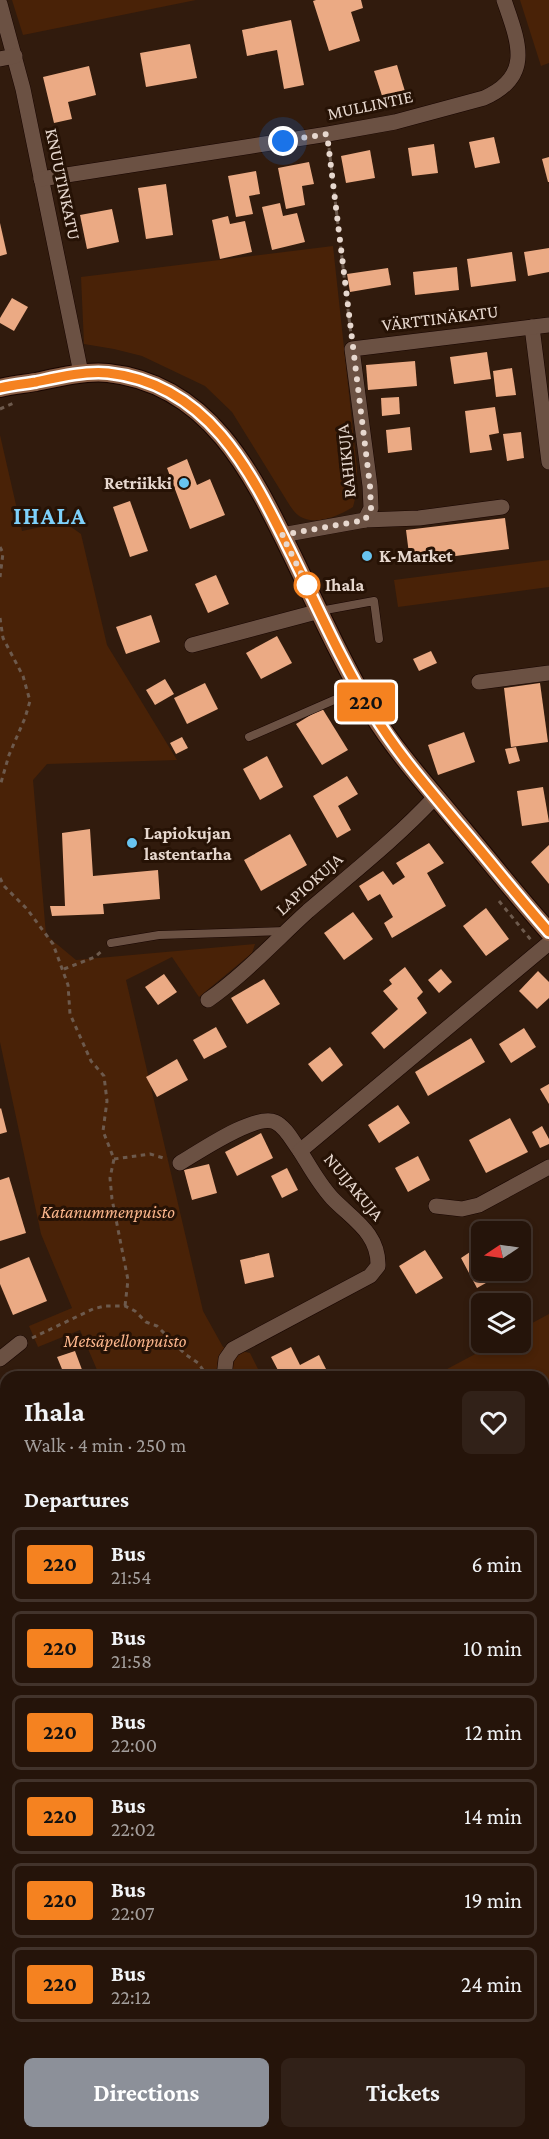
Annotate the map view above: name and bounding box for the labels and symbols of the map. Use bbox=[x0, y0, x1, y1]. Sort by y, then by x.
street label: MULLINTIE bbox=[325, 86, 415, 124]
street label: KNUUTINKATU bbox=[41, 126, 85, 242]
your location bbox=[268, 126, 298, 156]
street label: VÄRTTINÄKATU bbox=[380, 301, 500, 335]
street label: RAHIKUJA bbox=[332, 422, 360, 499]
place label: Retriikki bbox=[104, 473, 173, 493]
marker: Retriikki bbox=[177, 476, 191, 490]
district label: IHALA bbox=[13, 502, 87, 529]
place label: K-Market bbox=[379, 546, 453, 566]
marker: K-Market bbox=[360, 549, 374, 563]
marker: Ihala bbox=[294, 572, 320, 598]
place label: Ihala bbox=[325, 575, 364, 595]
line badge: 220 bbox=[332, 682, 400, 722]
place label: Lapiokujan lastentarha bbox=[144, 823, 232, 864]
marker: Lapiokujan lastentarha bbox=[125, 836, 139, 850]
street label: LAPIOKUJA bbox=[271, 848, 347, 919]
street label: NUIJAKUJA bbox=[320, 1149, 388, 1225]
park label: Katanummenpuisto bbox=[41, 1202, 175, 1222]
north arrow bbox=[471, 1221, 531, 1281]
park label: Metsäpellonpuisto bbox=[62, 1331, 187, 1351]

